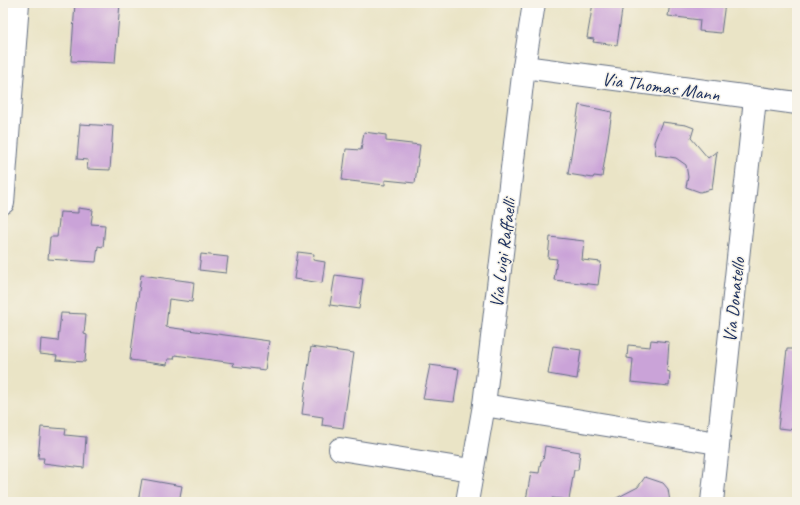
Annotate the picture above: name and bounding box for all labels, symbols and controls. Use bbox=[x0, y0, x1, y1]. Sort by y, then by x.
street label: Via Thomas Mann bbox=[600, 67, 722, 107]
street label: Via Luigi Raffaelli bbox=[484, 195, 522, 309]
street label: Via Donatello bbox=[718, 255, 751, 344]

